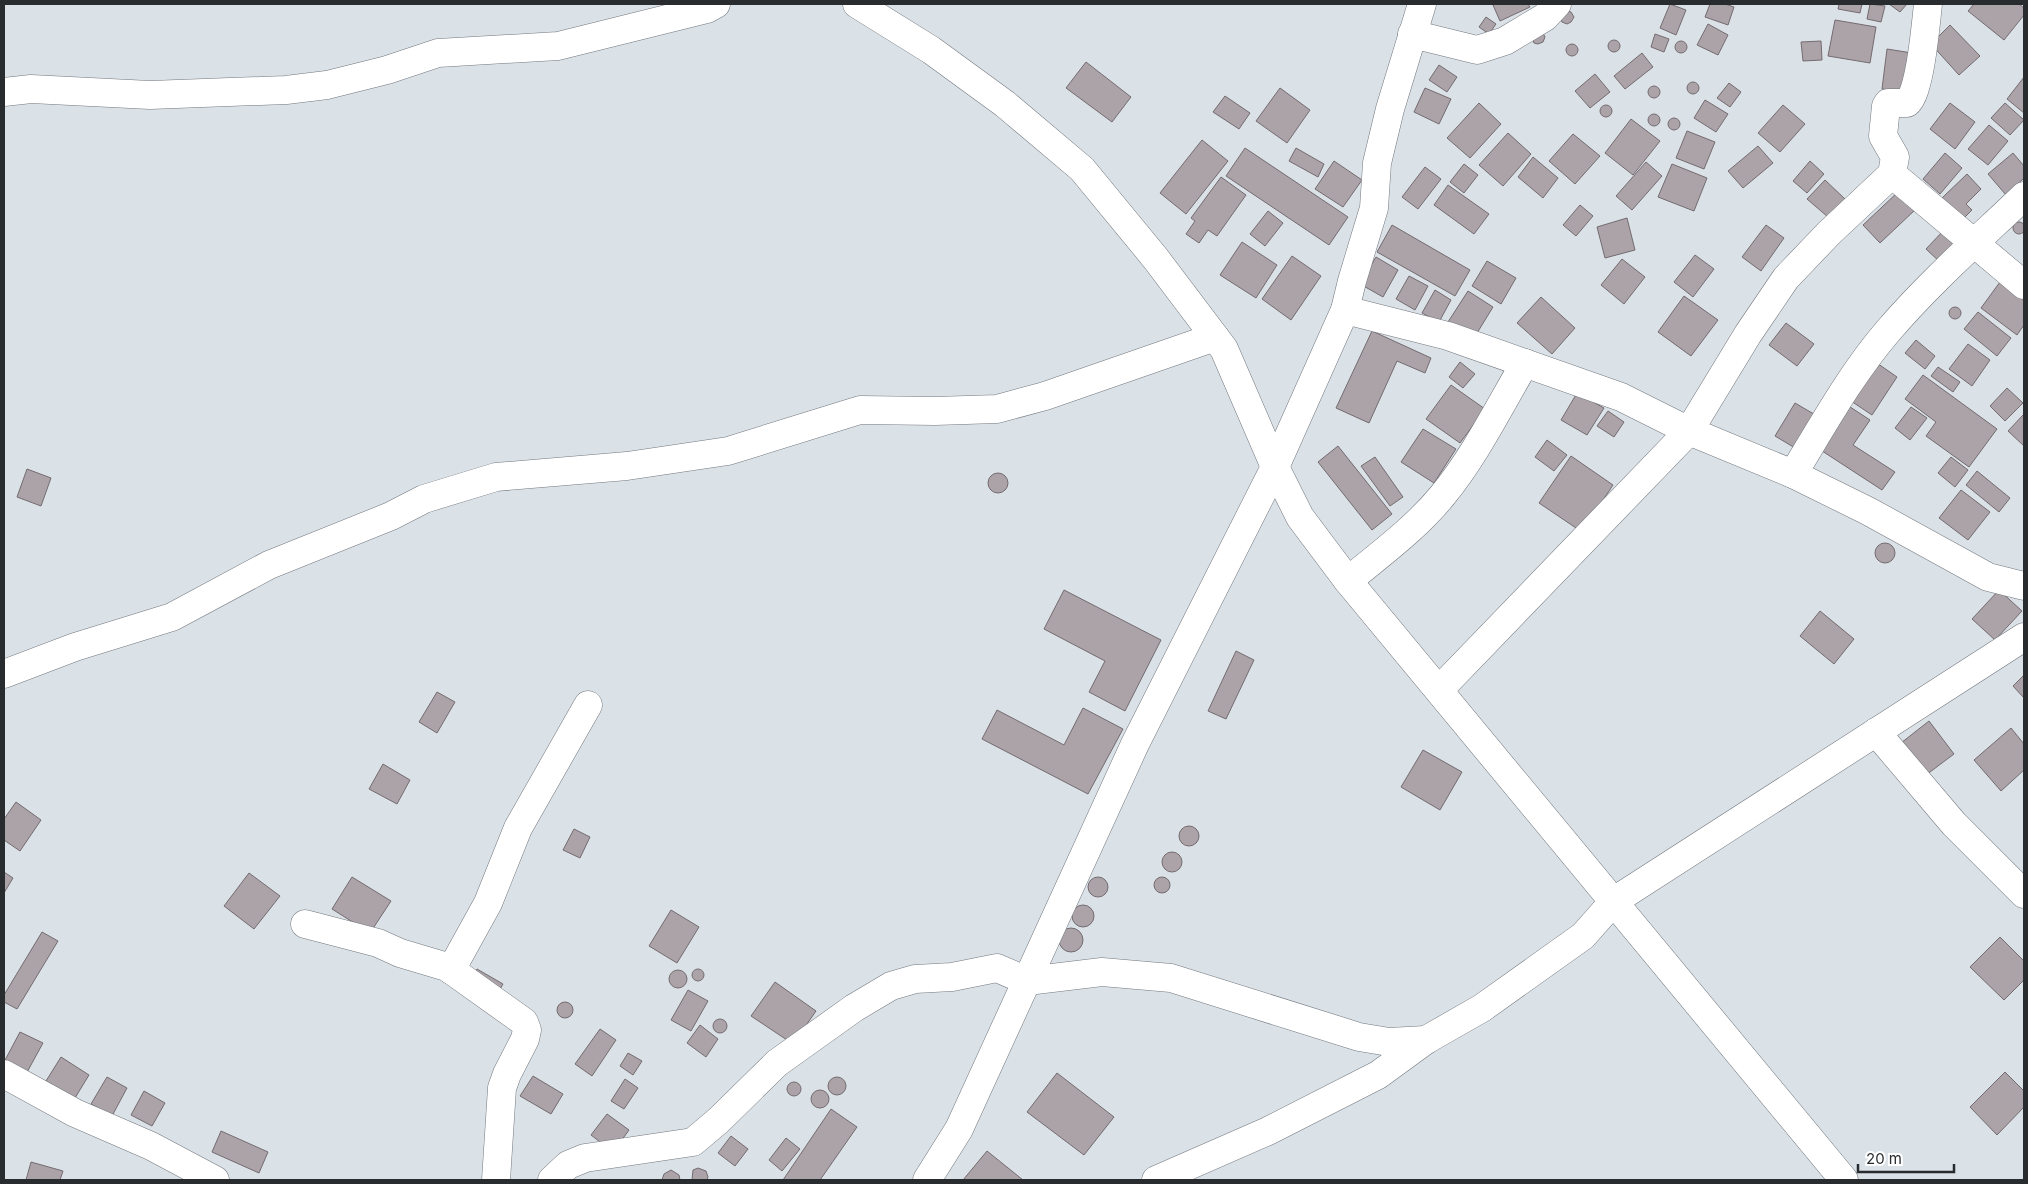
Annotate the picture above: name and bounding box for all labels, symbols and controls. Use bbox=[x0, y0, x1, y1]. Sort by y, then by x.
scale bar bbox=[1858, 1142, 1954, 1174]
text: 20 m bbox=[1866, 1149, 1902, 1168]

